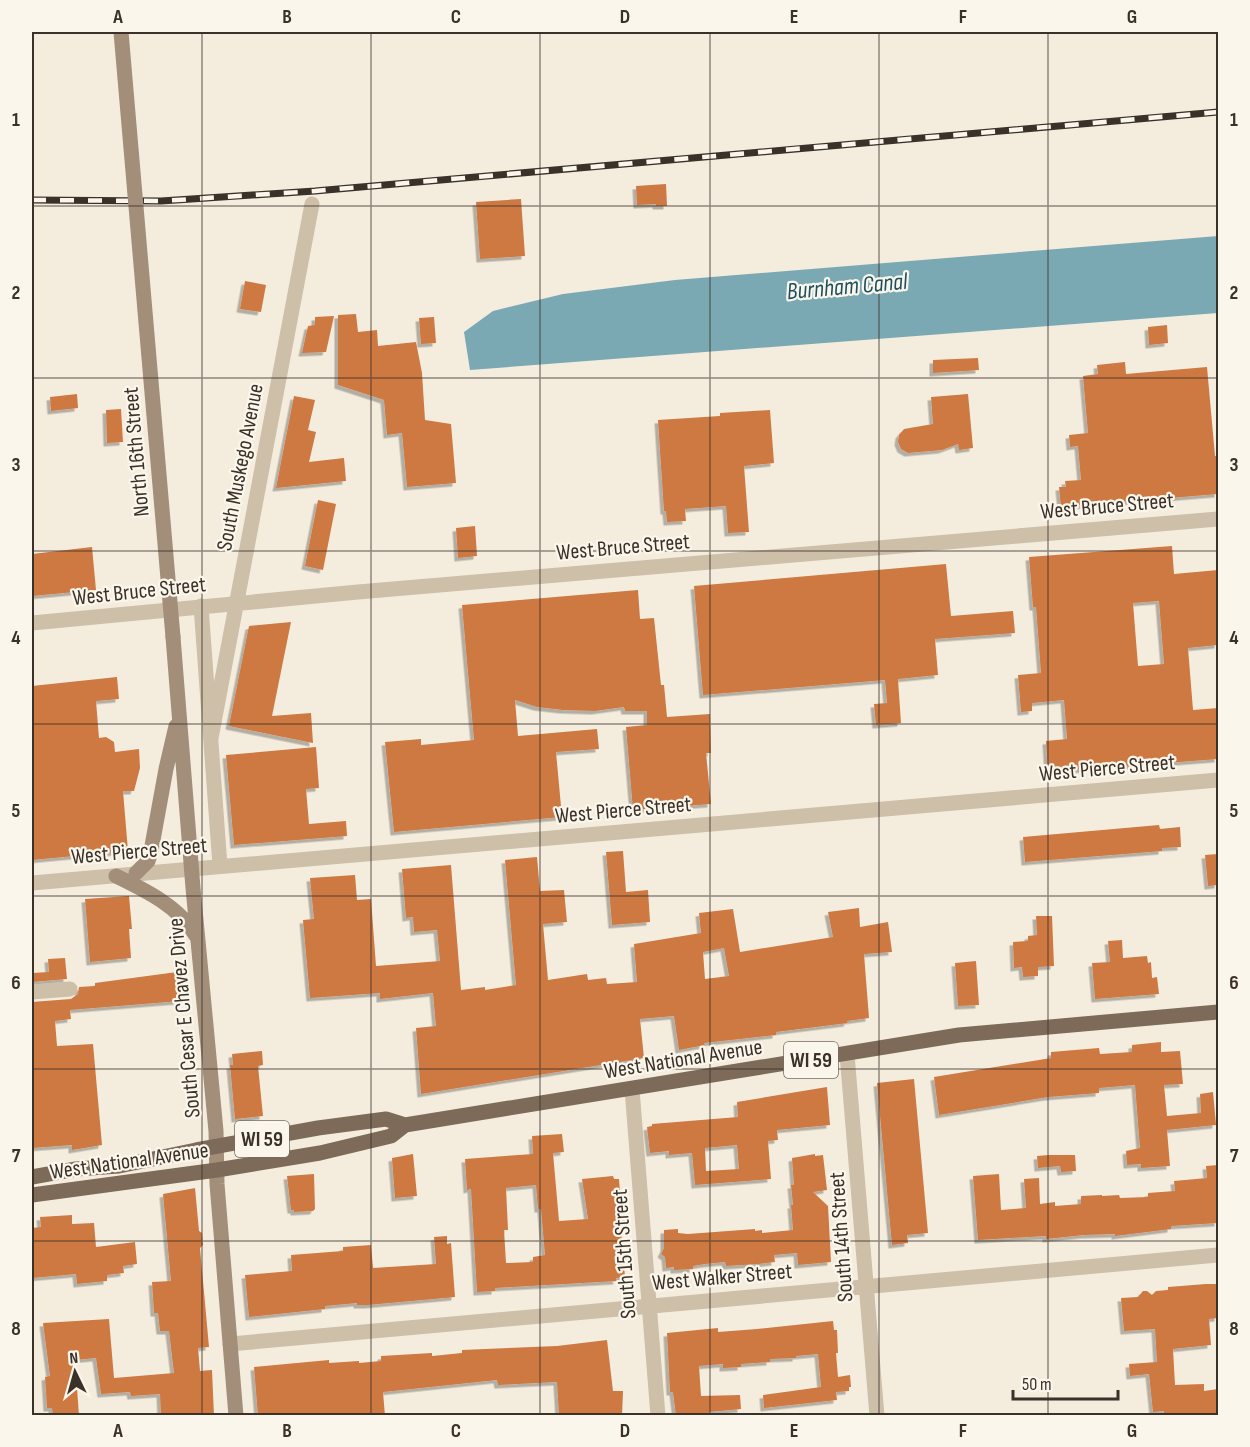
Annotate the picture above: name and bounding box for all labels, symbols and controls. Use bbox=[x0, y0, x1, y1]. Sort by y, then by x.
text: A bbox=[112, 5, 123, 29]
text: B bbox=[282, 5, 292, 29]
text: C bbox=[451, 5, 461, 29]
text: D bbox=[620, 5, 630, 29]
text: E bbox=[790, 5, 798, 29]
text: F bbox=[959, 5, 967, 29]
text: G bbox=[1127, 5, 1137, 29]
text: 1 bbox=[12, 108, 20, 132]
text: 1 bbox=[1230, 108, 1238, 132]
water label: Burnham Canal bbox=[786, 267, 909, 306]
text: 2 bbox=[12, 281, 20, 305]
text: 2 bbox=[1230, 281, 1238, 305]
street label: South Muskego Avenue bbox=[211, 381, 270, 553]
street label: North 16th Street bbox=[117, 386, 156, 518]
text: 3 bbox=[12, 453, 21, 477]
text: 3 bbox=[1230, 453, 1239, 477]
street label: West Bruce Street bbox=[1039, 487, 1175, 526]
street label: West Bruce Street bbox=[555, 528, 691, 567]
street label: West Bruce Street bbox=[71, 571, 207, 612]
text: 4 bbox=[11, 626, 21, 650]
text: 4 bbox=[1229, 626, 1239, 650]
street label: West Pierce Street bbox=[1038, 749, 1177, 788]
street label: West Pierce Street bbox=[554, 791, 693, 830]
text: 5 bbox=[12, 799, 21, 823]
text: 5 bbox=[1230, 799, 1239, 823]
street label: West Pierce Street bbox=[70, 832, 209, 871]
street label: South Cesar E Chavez Drive bbox=[162, 917, 207, 1119]
text: 6 bbox=[11, 971, 21, 995]
text: 6 bbox=[1229, 971, 1239, 995]
street label: West National Avenue bbox=[602, 1034, 764, 1085]
road number: WI 59 bbox=[784, 1042, 838, 1078]
road number: WI 59 bbox=[235, 1121, 289, 1157]
street label: West National Avenue bbox=[48, 1137, 210, 1186]
text: 7 bbox=[12, 1144, 21, 1168]
text: 7 bbox=[1230, 1144, 1239, 1168]
street label: South 14th Street bbox=[823, 1171, 860, 1303]
street label: South 15th Street bbox=[606, 1188, 642, 1320]
street label: West Walker Street bbox=[651, 1258, 793, 1297]
text: 8 bbox=[11, 1317, 21, 1341]
text: 8 bbox=[1229, 1317, 1239, 1341]
north arrow bbox=[45, 1342, 105, 1402]
text: N bbox=[69, 1349, 79, 1368]
scale bar bbox=[1013, 1363, 1118, 1401]
text: 50 m bbox=[1022, 1374, 1052, 1395]
text: A bbox=[112, 1419, 123, 1443]
text: B bbox=[282, 1419, 292, 1443]
text: C bbox=[451, 1419, 461, 1443]
text: D bbox=[620, 1419, 630, 1443]
text: E bbox=[790, 1419, 798, 1443]
text: F bbox=[959, 1419, 967, 1443]
text: G bbox=[1127, 1419, 1137, 1443]

